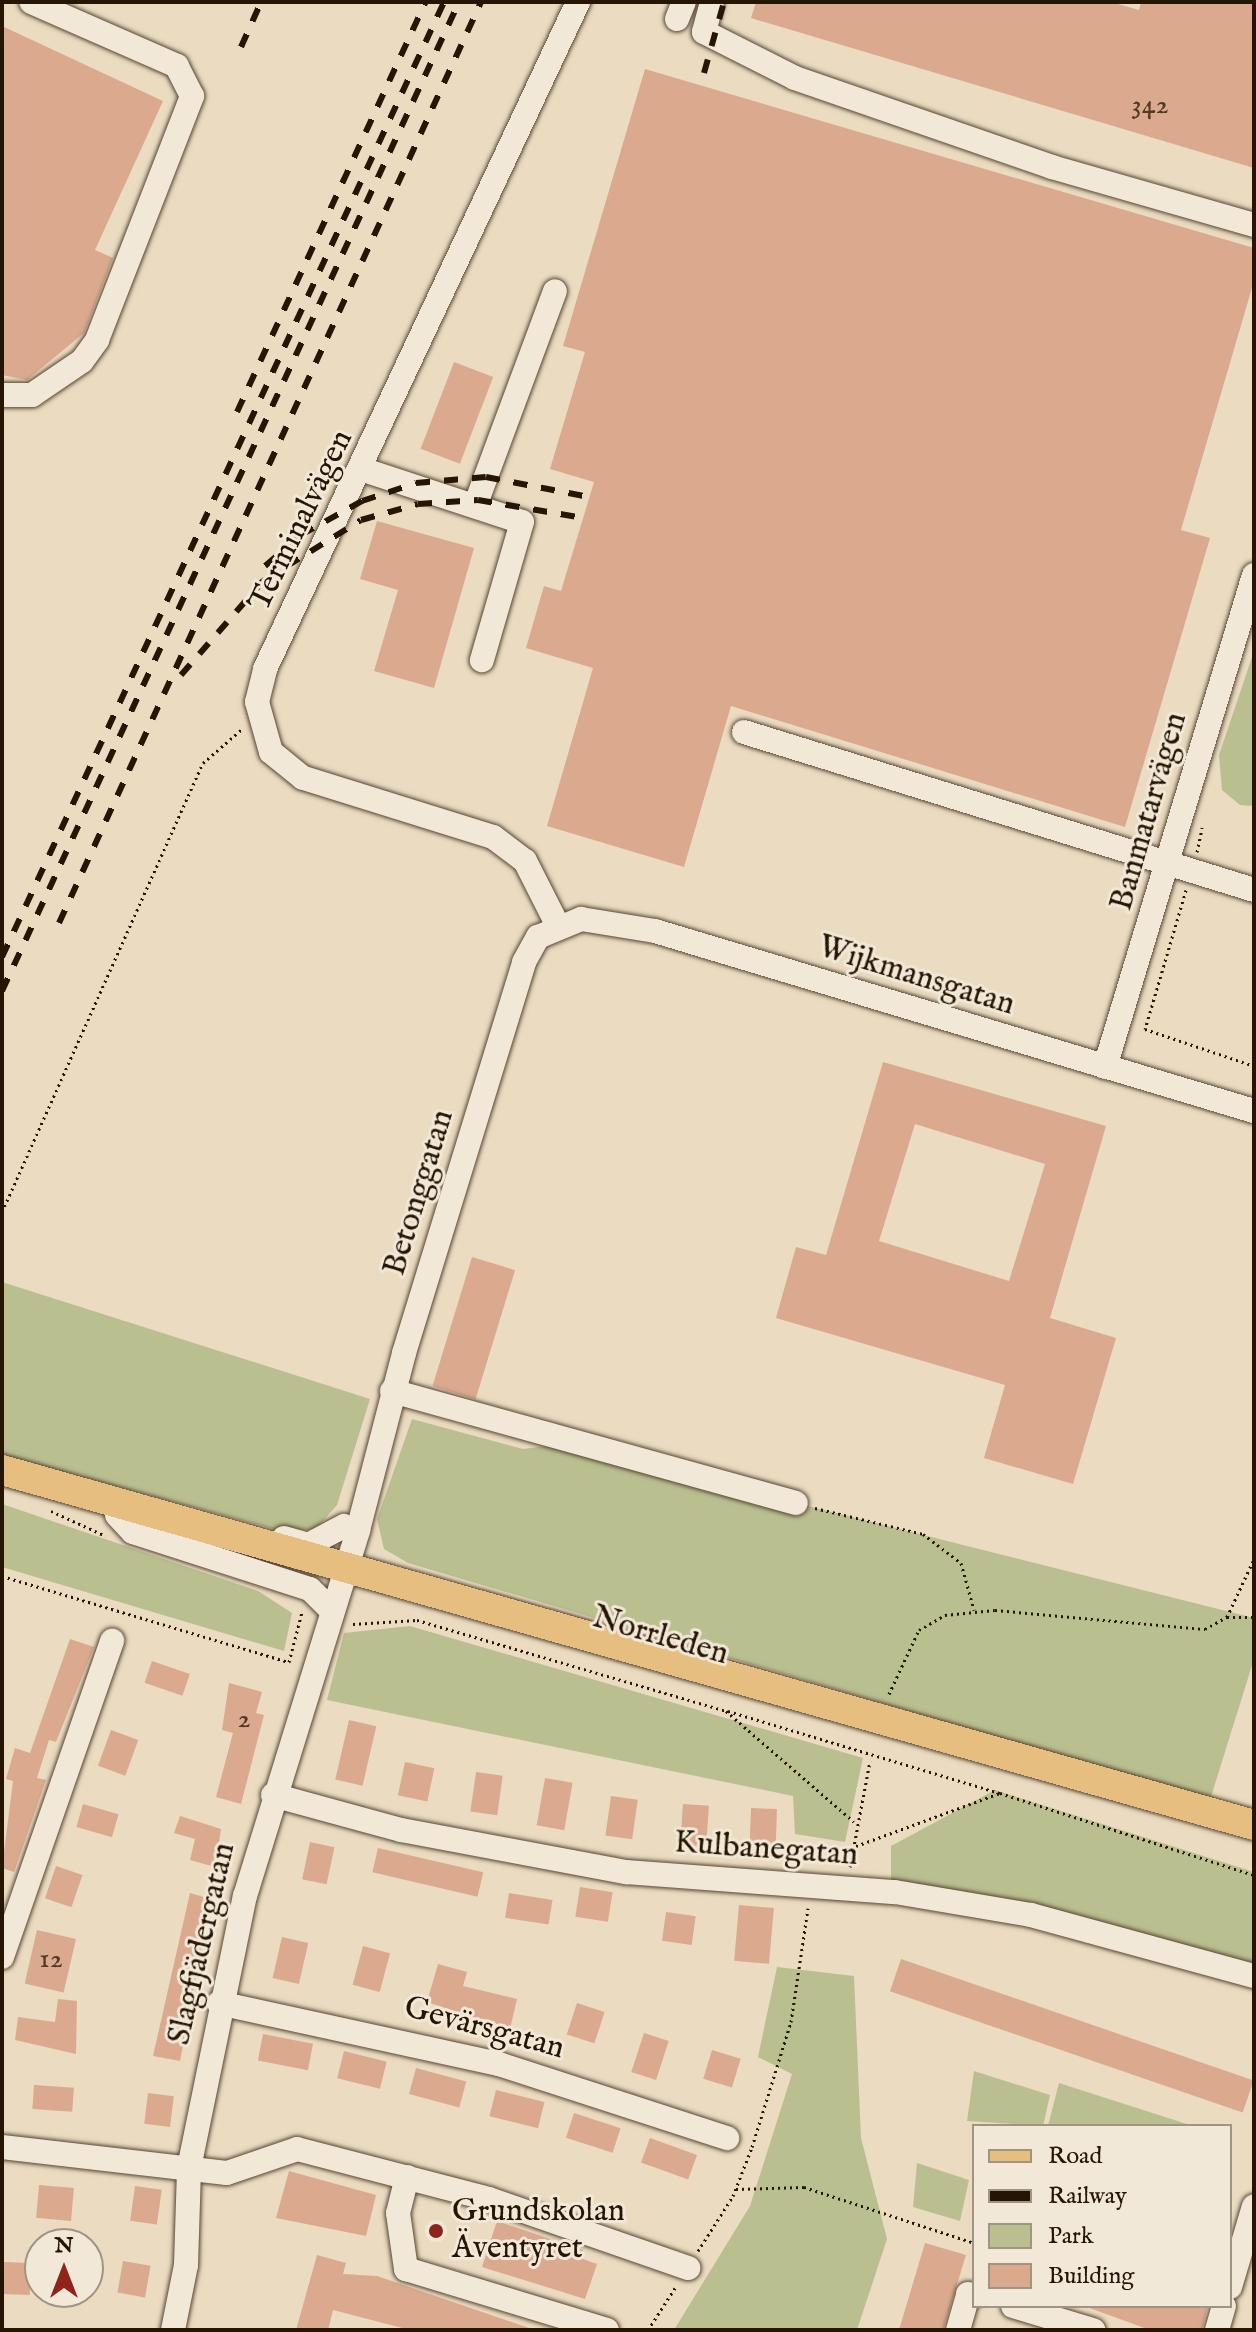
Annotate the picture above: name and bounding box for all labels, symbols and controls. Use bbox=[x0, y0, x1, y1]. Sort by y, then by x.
house number: 342 bbox=[1131, 89, 1169, 123]
street label: Terminalvägen bbox=[242, 424, 362, 618]
street label: Banmatarvägen bbox=[1103, 709, 1197, 915]
street label: Wijkmansgatan bbox=[813, 929, 1019, 1025]
street label: Betonggatan bbox=[377, 1105, 463, 1281]
street label: Norrleden bbox=[588, 1599, 732, 1675]
house number: 2 bbox=[237, 1703, 251, 1737]
street label: Kulbanegatan bbox=[673, 1824, 859, 1876]
street label: Slagfjädergatan bbox=[161, 1839, 245, 2049]
house number: 12 bbox=[39, 1943, 63, 1977]
street label: Gevärsgatan bbox=[400, 1989, 568, 2069]
legend bbox=[972, 2124, 1232, 2308]
text: Road bbox=[1048, 2141, 1102, 2172]
text: Railway bbox=[1048, 2181, 1127, 2212]
place label: Grundskolan Äventyret bbox=[452, 2194, 625, 2269]
text: Park bbox=[1048, 2221, 1094, 2252]
marker: Grundskolan Äventyret bbox=[427, 2222, 445, 2240]
north arrow bbox=[24, 2228, 104, 2308]
text: N bbox=[54, 2232, 74, 2260]
text: Building bbox=[1048, 2261, 1134, 2292]

